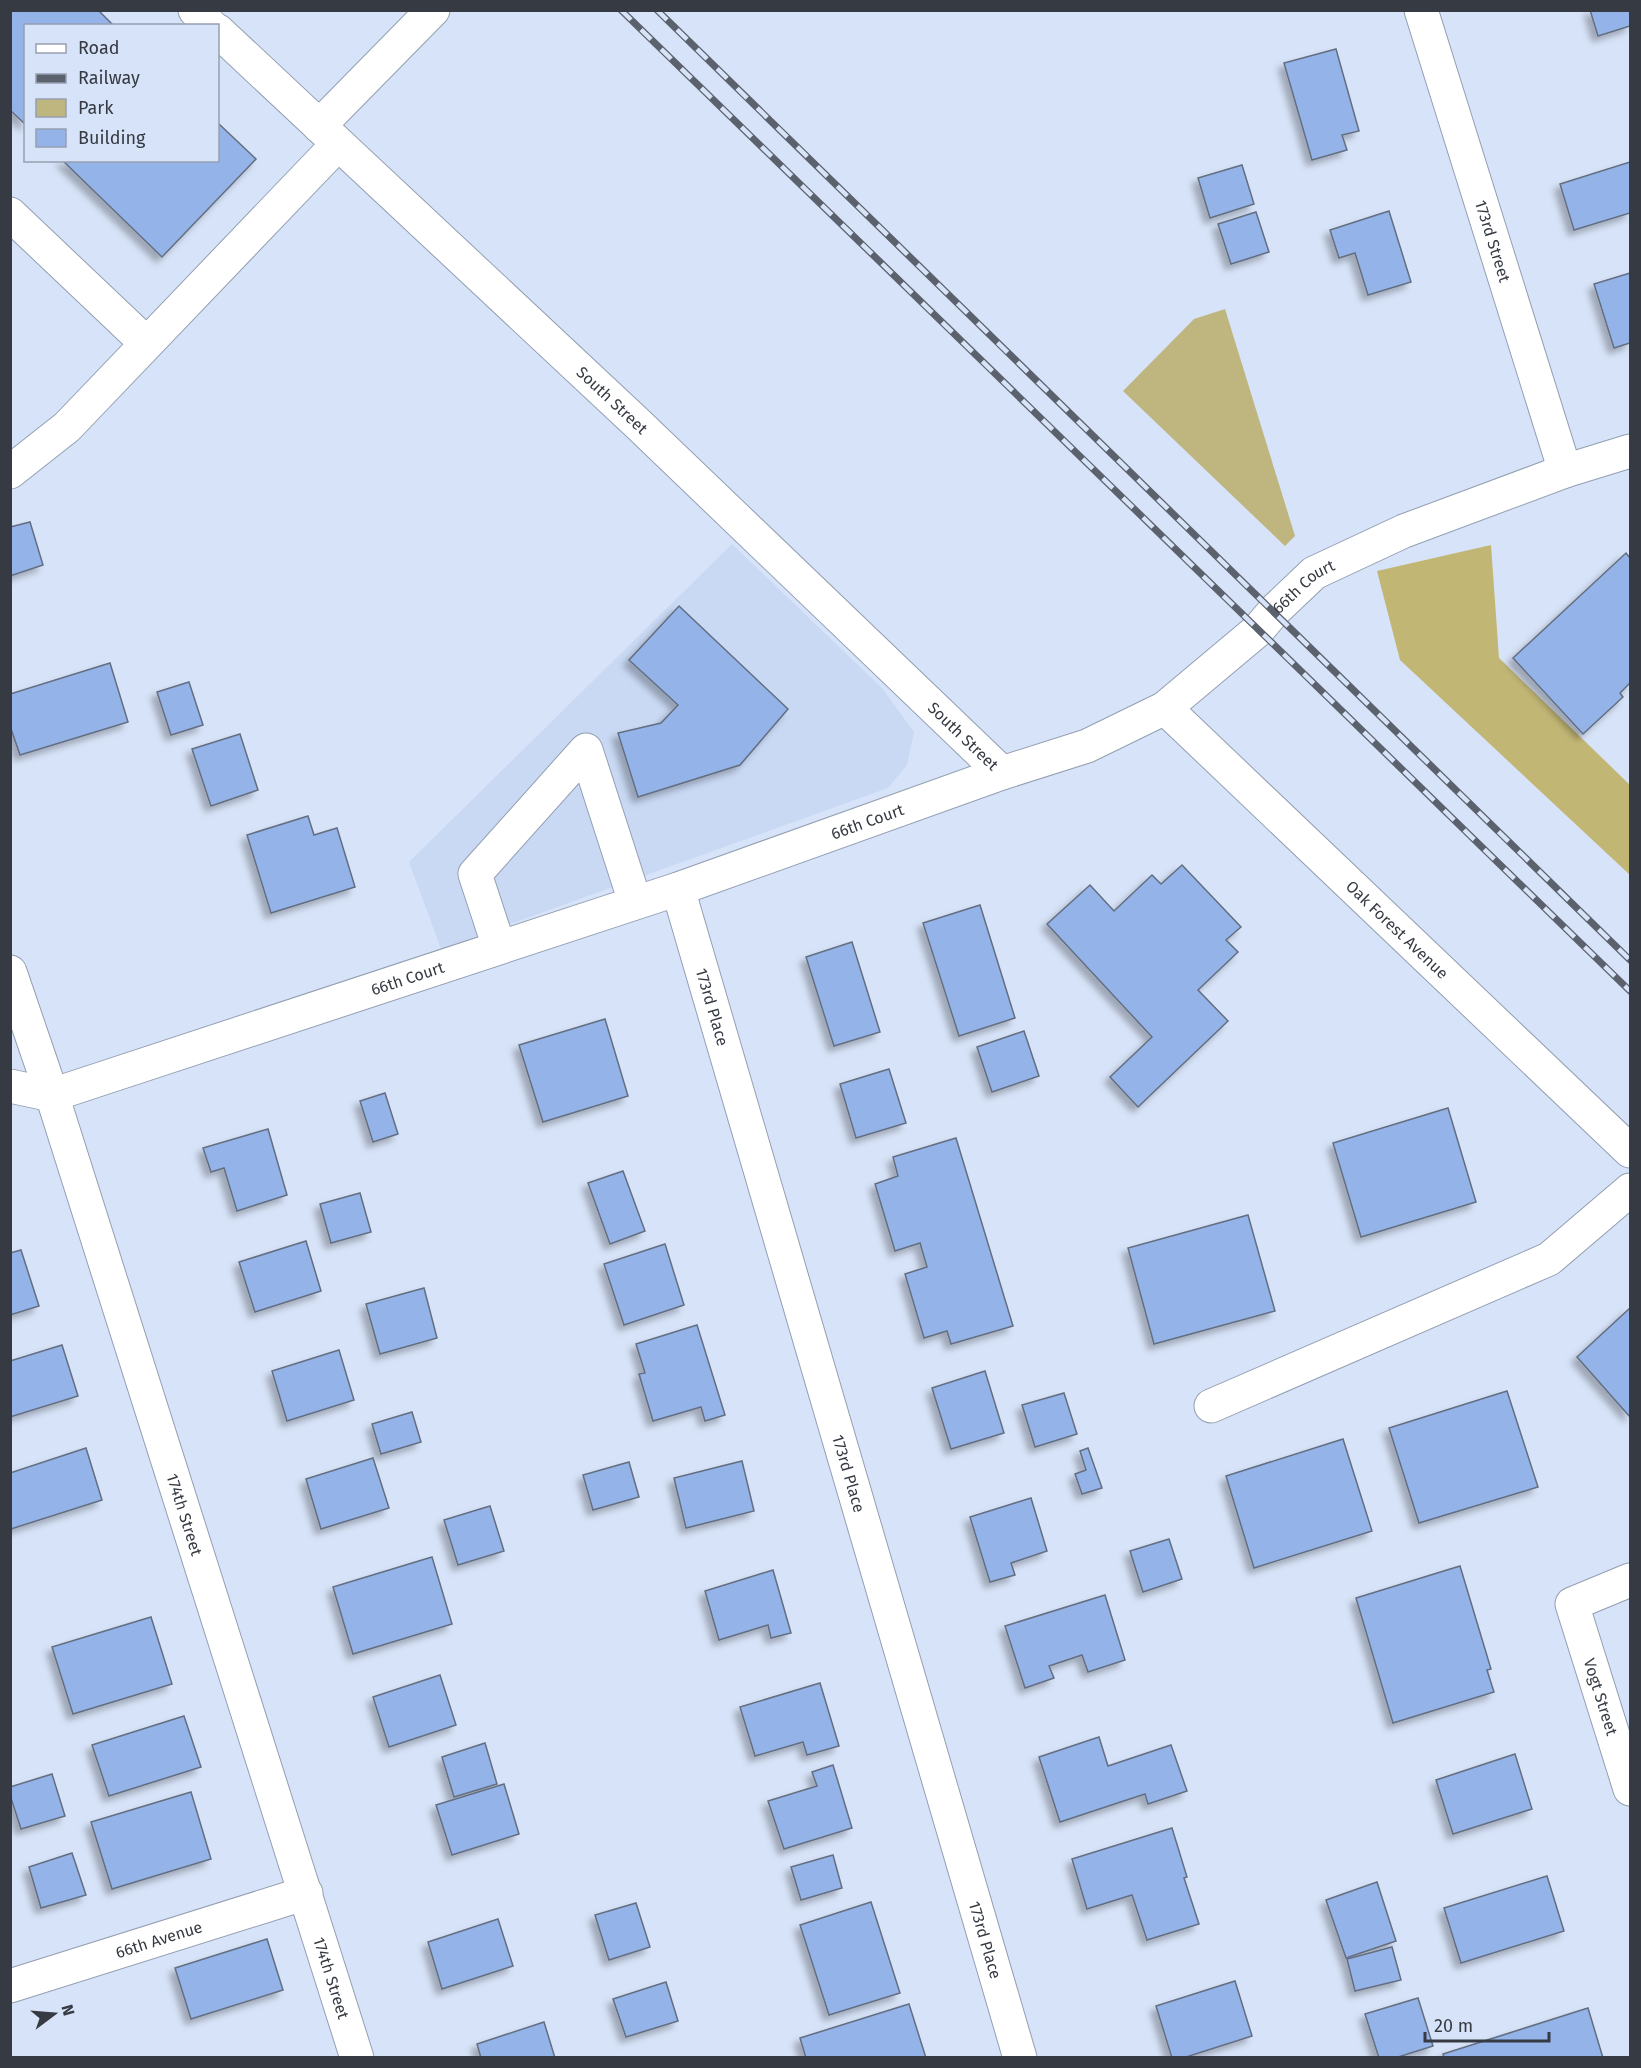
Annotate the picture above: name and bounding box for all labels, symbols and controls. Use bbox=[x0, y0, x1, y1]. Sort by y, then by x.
legend bbox=[24, 24, 219, 162]
text: Road bbox=[78, 37, 120, 59]
text: Railway bbox=[78, 67, 140, 89]
text: Park bbox=[78, 97, 114, 119]
text: Building bbox=[78, 127, 146, 149]
street label: 173rd Street bbox=[1471, 198, 1514, 285]
street label: South Street bbox=[573, 363, 652, 438]
street label: 66th Court bbox=[1268, 556, 1338, 618]
street label: South Street bbox=[924, 698, 1002, 775]
street label: 66th Court bbox=[829, 800, 907, 843]
street label: Oak Forest Avenue bbox=[1342, 877, 1452, 983]
street label: 66th Court bbox=[369, 958, 447, 999]
street label: 173rd Place bbox=[692, 966, 732, 1048]
street label: 173rd Place bbox=[828, 1433, 869, 1515]
street label: 174th Street bbox=[163, 1471, 206, 1558]
street label: Vogt Street bbox=[1580, 1656, 1622, 1738]
street label: 173rd Place bbox=[965, 1899, 1005, 1981]
street label: 66th Avenue bbox=[113, 1917, 205, 1962]
street label: 174th Street bbox=[309, 1935, 353, 2021]
north arrow bbox=[24, 1984, 84, 2044]
text: N bbox=[57, 2002, 79, 2018]
scale bar bbox=[1425, 2005, 1550, 2043]
text: 20 m bbox=[1434, 2015, 1473, 2037]

